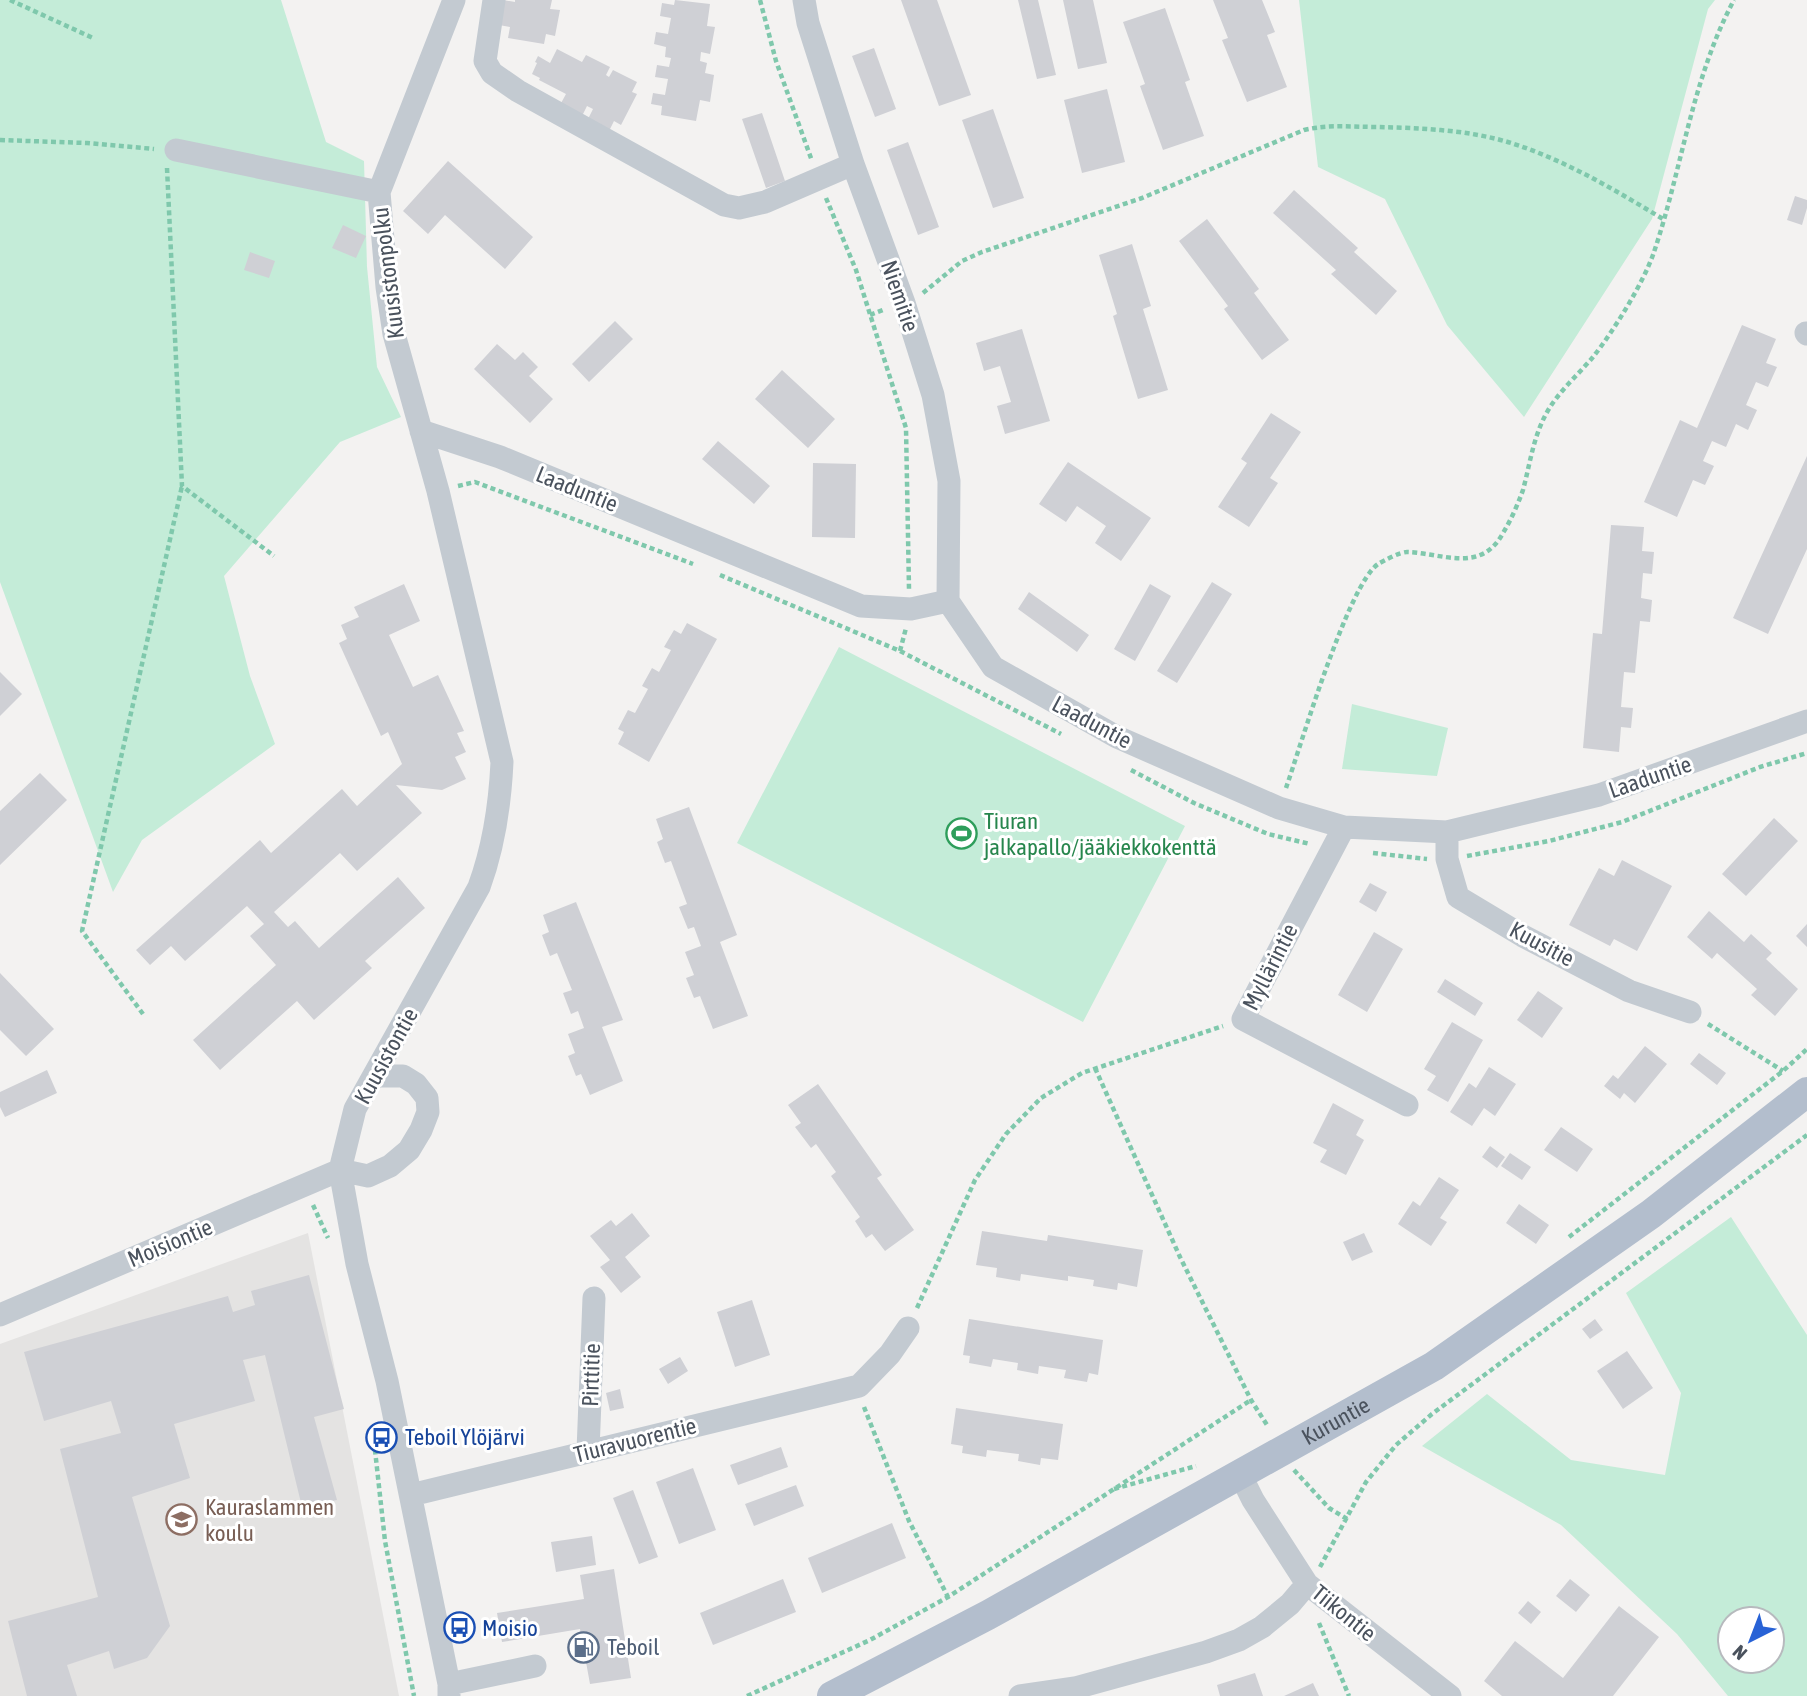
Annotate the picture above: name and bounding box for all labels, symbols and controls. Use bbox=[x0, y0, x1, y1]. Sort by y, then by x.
street label: Kuusistonpolku bbox=[367, 206, 409, 340]
street label: Niemitie bbox=[876, 257, 924, 335]
street label: Laaduntie bbox=[532, 461, 622, 517]
street label: Laaduntie bbox=[1048, 690, 1136, 754]
street label: Laaduntie bbox=[1605, 751, 1695, 803]
place label: Tiuran jalkapallo/jääkiekkokenttä bbox=[983, 808, 1217, 860]
sports icon: Tiuran jalkapallo/jääkiekkokenttä bbox=[944, 817, 978, 851]
street label: Kuusitie bbox=[1505, 916, 1579, 972]
street label: Myllärintie bbox=[1237, 920, 1303, 1014]
street label: Kuusistontie bbox=[349, 1004, 423, 1108]
street label: Moisiontie bbox=[124, 1214, 216, 1272]
street label: Pirttitie bbox=[577, 1343, 605, 1407]
street label: Kuruntie bbox=[1297, 1392, 1374, 1450]
street label: Tiuravuorentie bbox=[571, 1412, 699, 1468]
bus stop icon: Teboil Ylöjärvi bbox=[365, 1420, 399, 1454]
place label: Teboil Ylöjärvi bbox=[405, 1424, 525, 1450]
place label: Kauraslammen koulu bbox=[205, 1494, 334, 1546]
school or university icon: Kauraslammen koulu bbox=[165, 1503, 199, 1537]
street label: Tiikontie bbox=[1307, 1580, 1381, 1646]
north arrow bbox=[1716, 1605, 1786, 1675]
bus stop icon: Moisio bbox=[442, 1611, 476, 1645]
place label: Moisio bbox=[482, 1615, 538, 1641]
fuel station icon: Teboil bbox=[567, 1630, 601, 1664]
place label: Teboil bbox=[607, 1634, 659, 1660]
text: N bbox=[1728, 1641, 1751, 1665]

